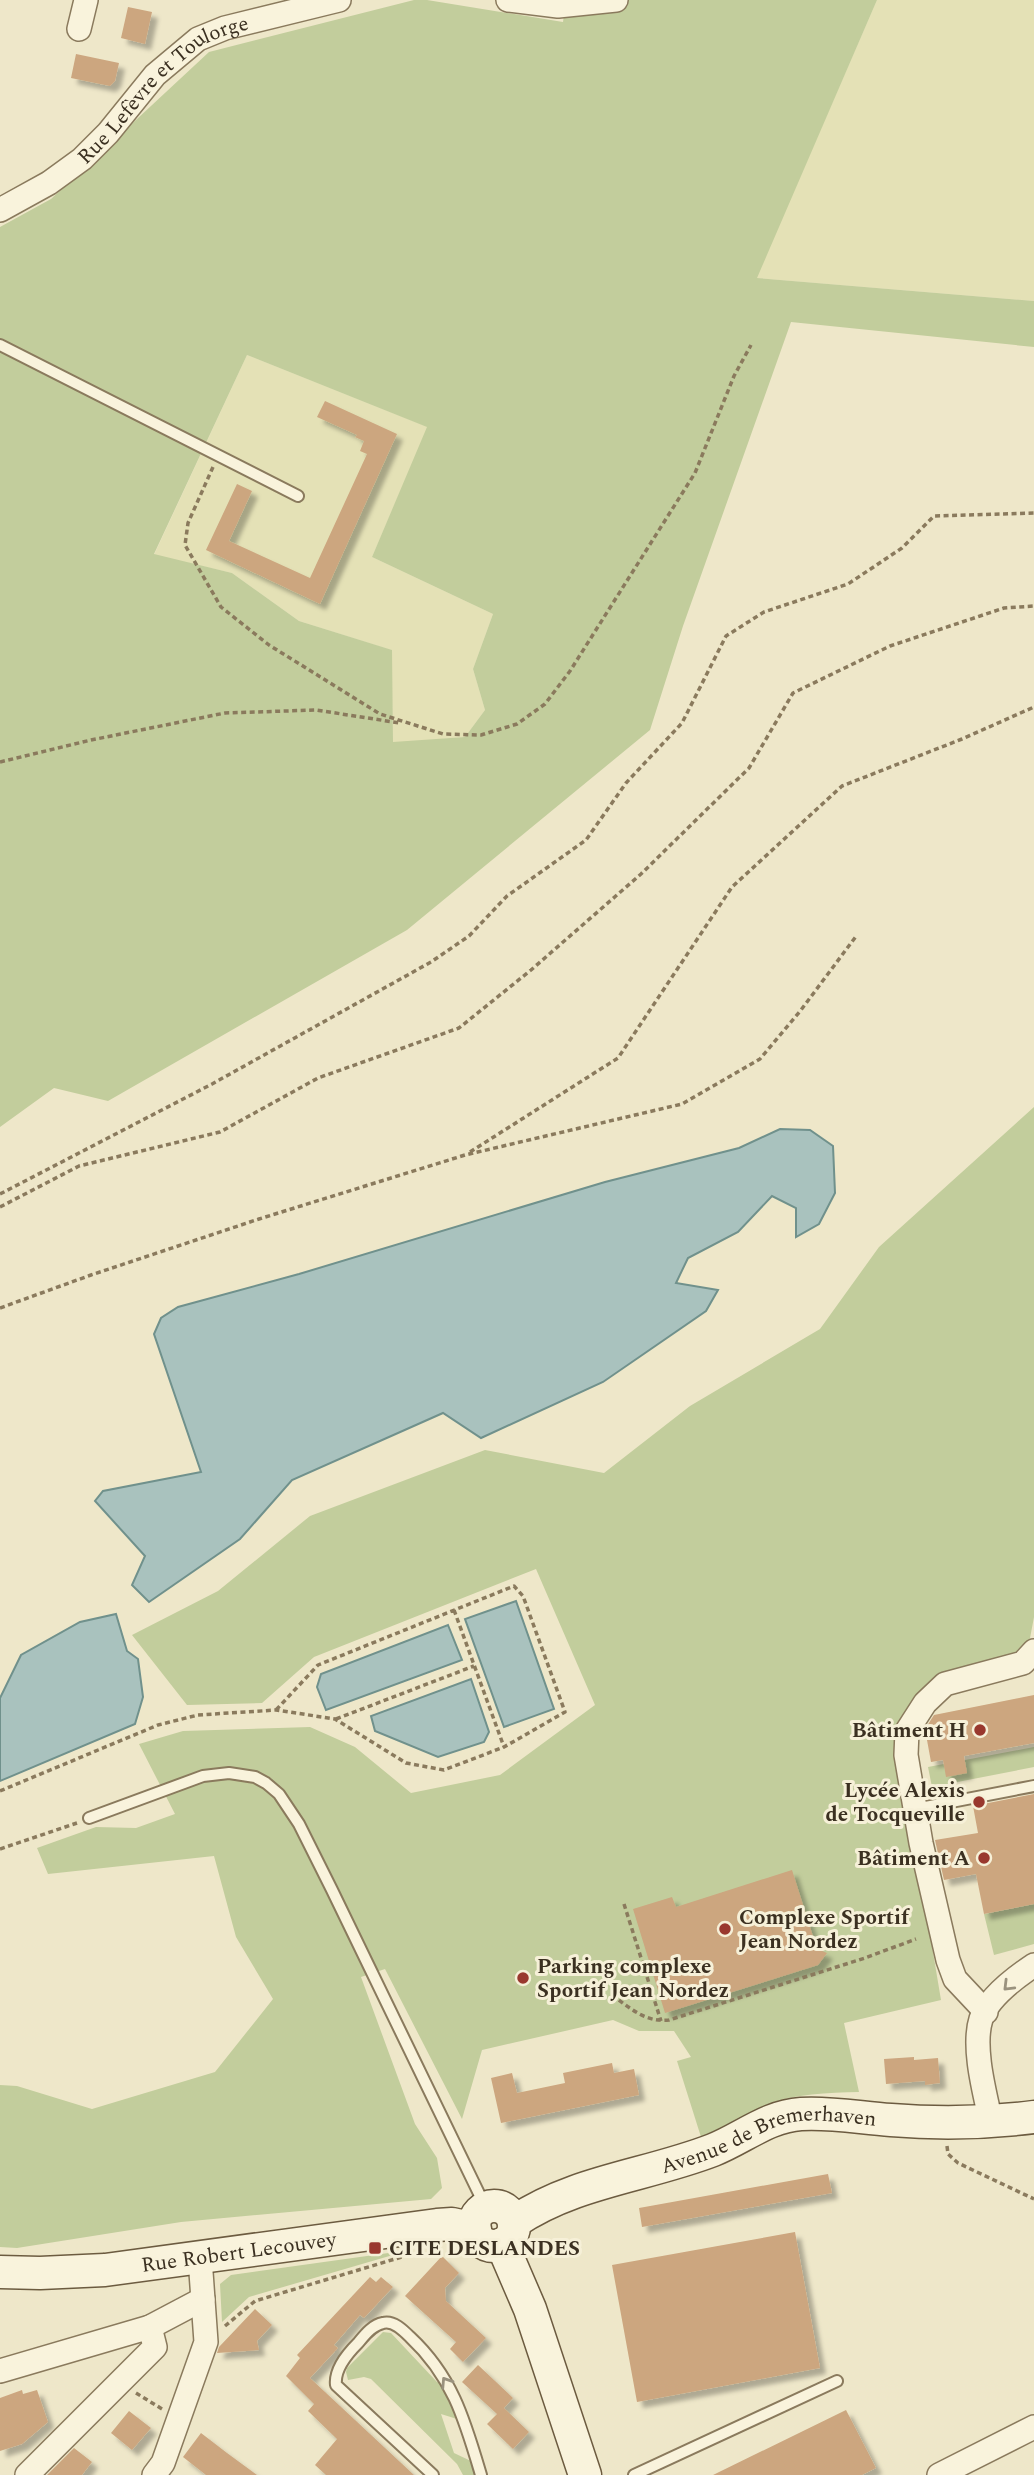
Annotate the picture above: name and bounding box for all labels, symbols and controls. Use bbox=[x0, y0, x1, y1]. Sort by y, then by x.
street label: Rue Lefèvre et Toulorge bbox=[70, 8, 252, 172]
place label: Bâtiment H bbox=[852, 1715, 966, 1747]
marker: Bâtiment H bbox=[972, 1722, 988, 1738]
place label: Lycée Alexis de Tocqueville bbox=[825, 1775, 965, 1831]
marker: Lycée Alexis de Tocqueville bbox=[971, 1794, 987, 1810]
place label: Bâtiment A bbox=[857, 1843, 970, 1875]
marker: Bâtiment A bbox=[976, 1850, 992, 1866]
place label: Complexe Sportif Jean Nordez bbox=[739, 1902, 910, 1958]
marker: Complexe Sportif Jean Nordez bbox=[717, 1921, 733, 1937]
place label: Parking complexe Sportif Jean Nordez bbox=[537, 1951, 729, 2007]
marker: Parking complexe Sportif Jean Nordez bbox=[515, 1970, 531, 1986]
one-way arrow bbox=[1003, 1977, 1016, 1990]
street label: Avenue de Bremerhaven bbox=[657, 2099, 878, 2183]
street label: Rue Robert Lecouvey bbox=[139, 2224, 339, 2282]
place label: CITE DESLANDES bbox=[389, 2233, 580, 2265]
marker: CITE DESLANDES bbox=[367, 2240, 383, 2256]
one-way arrow bbox=[442, 2376, 455, 2389]

